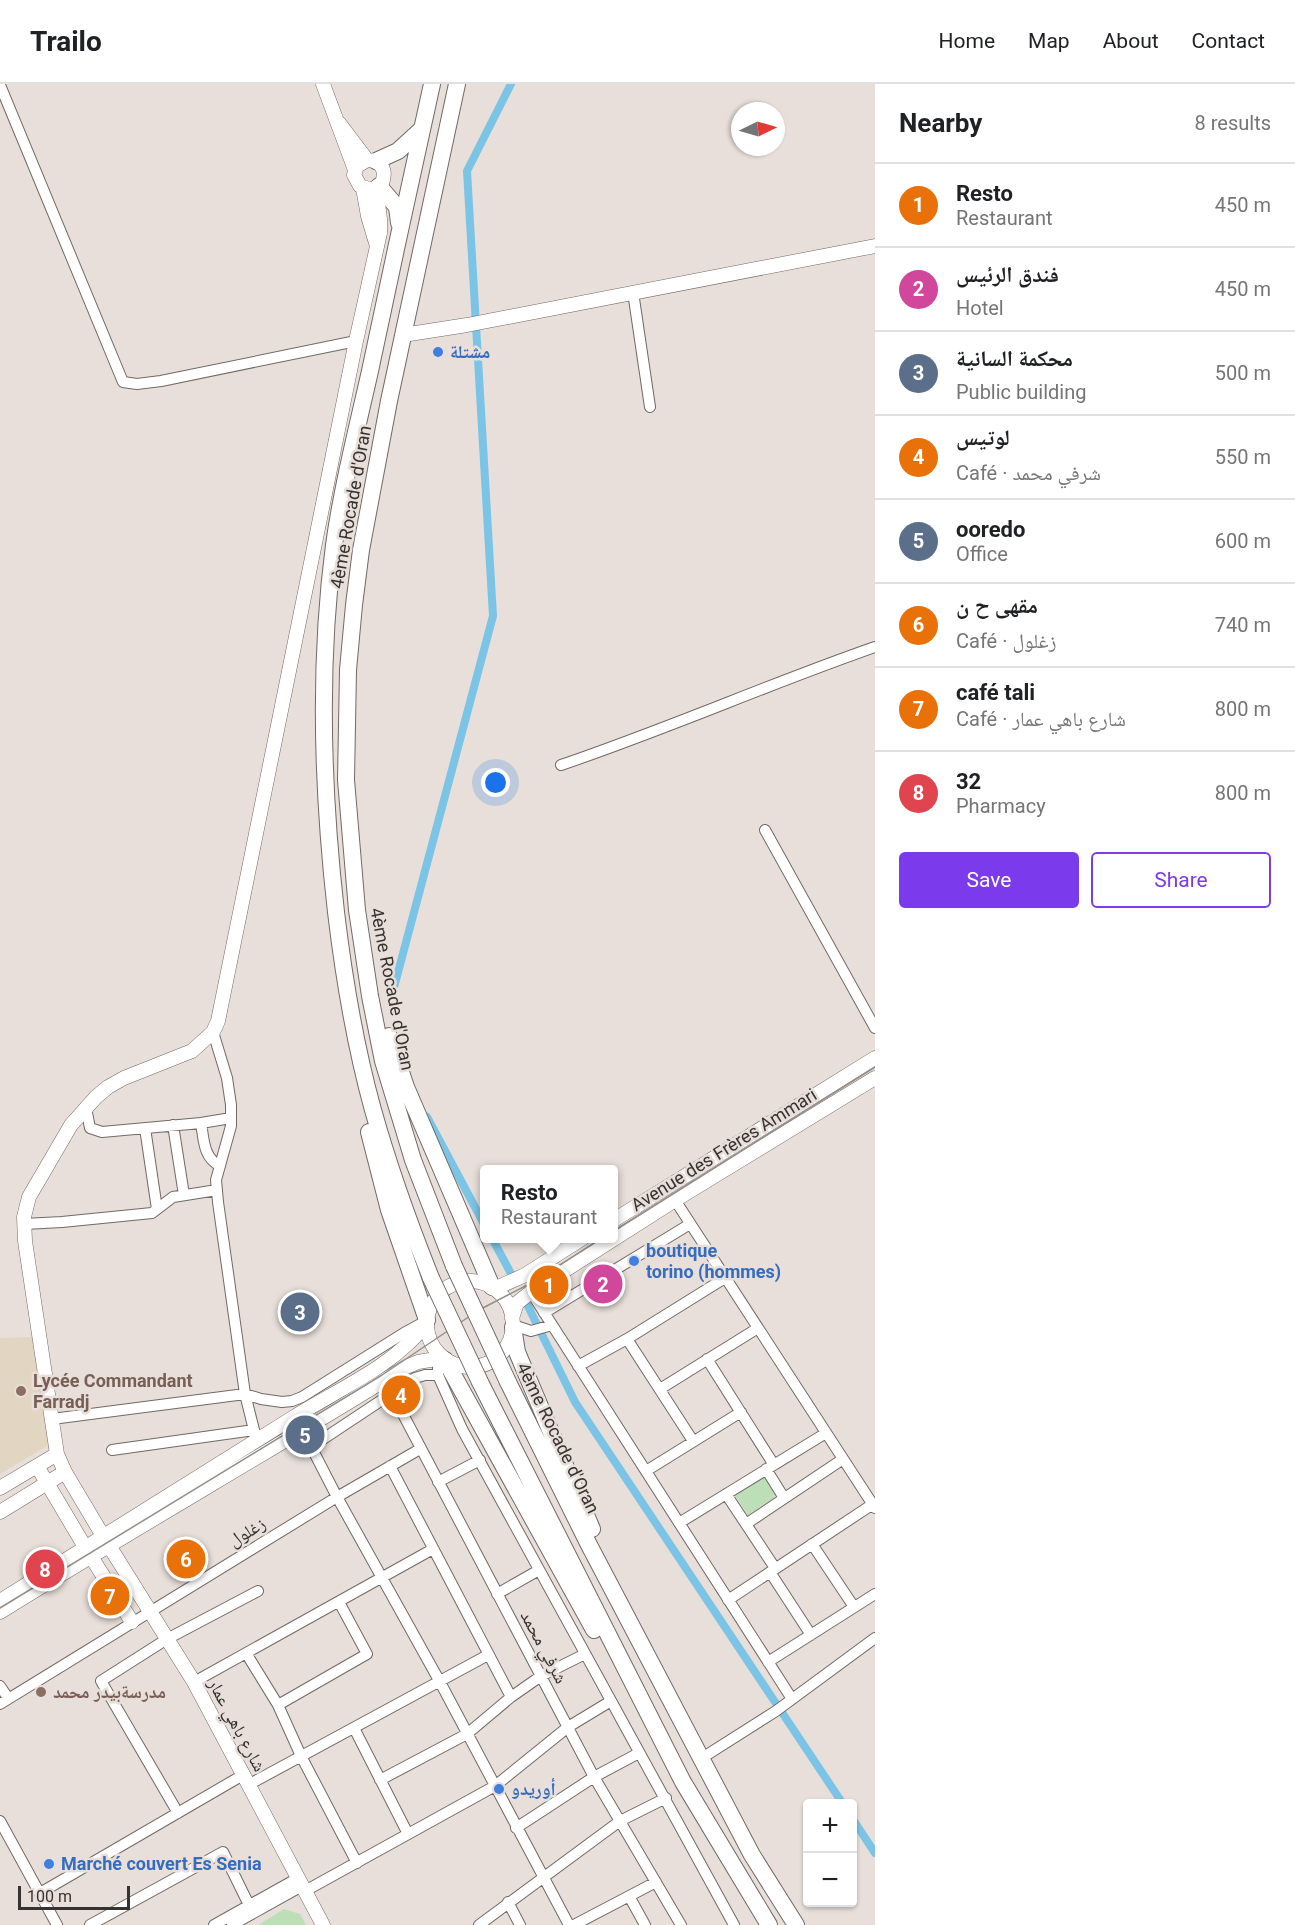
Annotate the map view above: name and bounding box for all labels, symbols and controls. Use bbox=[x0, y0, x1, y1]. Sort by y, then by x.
text: Trailo bbox=[30, 25, 102, 58]
text: Home bbox=[939, 29, 995, 53]
text: Map bbox=[1028, 29, 1070, 53]
text: About bbox=[1103, 29, 1159, 53]
text: Contact bbox=[1192, 29, 1265, 53]
north arrow bbox=[731, 102, 785, 156]
text: Nearby bbox=[899, 108, 982, 138]
text: 8 results bbox=[1195, 111, 1271, 135]
text: Resto bbox=[956, 181, 1013, 206]
text: 1 bbox=[913, 193, 924, 217]
text: 450 m bbox=[1215, 193, 1271, 217]
text: Restaurant bbox=[956, 206, 1053, 230]
text: فندق الرئيس bbox=[956, 262, 1059, 287]
text: 2 bbox=[913, 277, 924, 301]
text: 450 m bbox=[1215, 277, 1271, 301]
text: Hotel bbox=[956, 296, 1004, 320]
place label: مشتلة bbox=[450, 341, 490, 362]
marker: مشتلة bbox=[431, 345, 445, 359]
text: محكمة السانية bbox=[956, 346, 1073, 371]
text: 3 bbox=[913, 361, 924, 385]
text: 500 m bbox=[1215, 361, 1271, 385]
text: Public building bbox=[956, 380, 1086, 404]
street label: 4ème Rocade d'Oran bbox=[326, 424, 375, 590]
text: لوتيس bbox=[956, 425, 1010, 450]
text: 4 bbox=[913, 445, 924, 469]
text: 550 m bbox=[1215, 445, 1271, 469]
text: Café · شرفي محمد bbox=[956, 461, 1101, 485]
text: ooredo bbox=[956, 517, 1025, 542]
text: 5 bbox=[913, 529, 924, 553]
text: 600 m bbox=[1215, 529, 1271, 553]
text: Office bbox=[956, 542, 1008, 566]
text: مقهى ح ن bbox=[956, 593, 1038, 618]
text: 6 bbox=[913, 613, 924, 637]
text: 740 m bbox=[1215, 613, 1271, 637]
text: Café · زغلول bbox=[956, 629, 1056, 653]
text: café tali bbox=[956, 680, 1035, 705]
text: 7 bbox=[913, 697, 924, 721]
text: 800 m bbox=[1215, 697, 1271, 721]
text: Café · شارع باهي عمار bbox=[956, 707, 1126, 731]
your location bbox=[481, 768, 510, 797]
text: 32 bbox=[956, 769, 981, 794]
text: 8 bbox=[913, 781, 924, 805]
text: 800 m bbox=[1215, 781, 1271, 805]
text: Pharmacy bbox=[956, 794, 1046, 818]
button: Save bbox=[899, 852, 1079, 908]
button: Share bbox=[1091, 852, 1271, 908]
street label: 4ème Rocade d'Oran bbox=[366, 906, 419, 1072]
street label: Avenue des Frères Ammari bbox=[627, 1084, 820, 1215]
popup bbox=[480, 1165, 618, 1243]
text: Resto bbox=[501, 1180, 558, 1205]
text: Restaurant bbox=[501, 1205, 597, 1229]
place label: boutique torino (hommes) bbox=[646, 1240, 781, 1283]
marker: boutique torino (hommes) bbox=[627, 1254, 641, 1268]
pin: 1 bbox=[530, 1262, 568, 1308]
pin: 2 bbox=[584, 1262, 622, 1306]
pin: 3 bbox=[280, 1290, 320, 1334]
street label: 4ème Rocade d'Oran bbox=[513, 1359, 604, 1517]
place label: Lycée Commandant Farradj bbox=[33, 1370, 193, 1412]
pin: 4 bbox=[382, 1372, 420, 1418]
marker: Lycée Commandant Farradj bbox=[14, 1384, 28, 1398]
pin: 5 bbox=[286, 1412, 324, 1458]
street label: زغلول bbox=[224, 1512, 270, 1552]
pin: 6 bbox=[166, 1536, 206, 1582]
pin: 8 bbox=[26, 1546, 64, 1592]
pin: 7 bbox=[90, 1574, 130, 1618]
street label: شرفي محمد bbox=[512, 1607, 572, 1689]
street label: شارع باهي عمار bbox=[200, 1674, 271, 1777]
place label: مدرسةبيدر محمد bbox=[53, 1681, 166, 1703]
marker: مدرسةبيدر محمد bbox=[34, 1685, 48, 1699]
place label: أوريدو bbox=[511, 1778, 556, 1799]
marker: أوريدو bbox=[492, 1782, 506, 1796]
map controls bbox=[803, 1799, 857, 1907]
button: + bbox=[803, 1799, 857, 1853]
place label: Marché couvert Es Senia bbox=[61, 1853, 262, 1874]
button: − bbox=[803, 1853, 857, 1907]
marker: Marché couvert Es Senia bbox=[42, 1857, 56, 1871]
scale bar bbox=[18, 1883, 130, 1910]
text: 100 m bbox=[27, 1887, 72, 1906]

